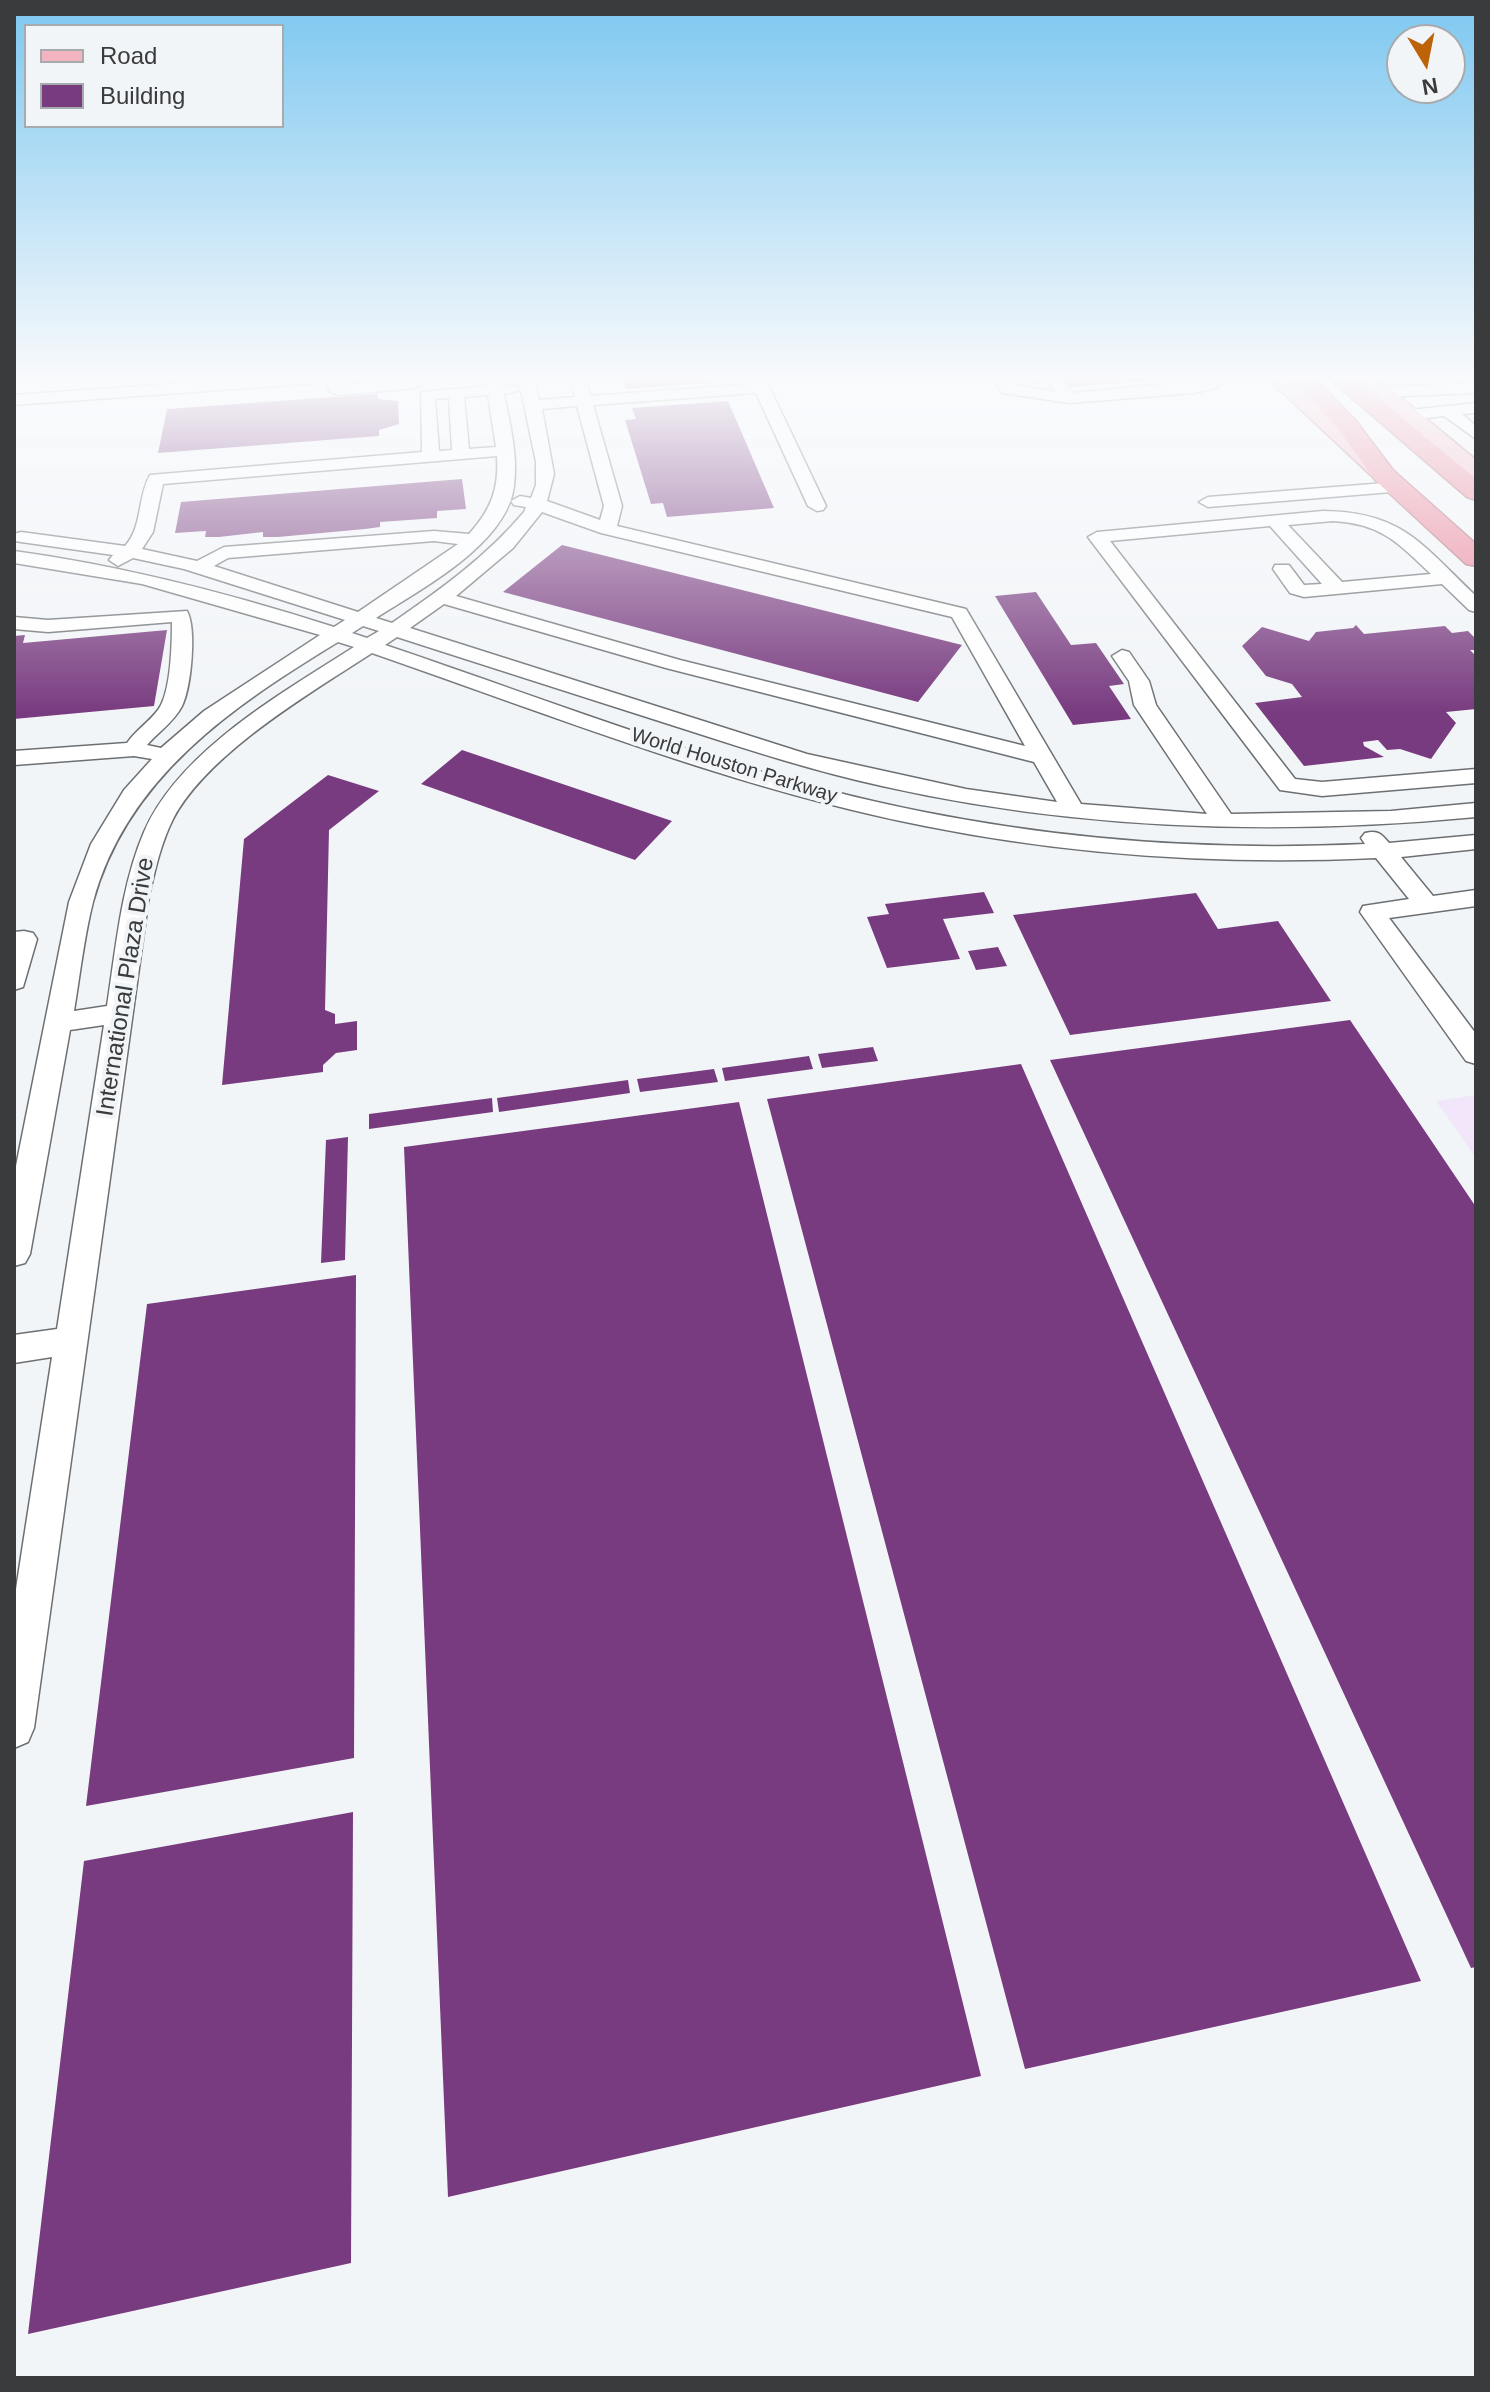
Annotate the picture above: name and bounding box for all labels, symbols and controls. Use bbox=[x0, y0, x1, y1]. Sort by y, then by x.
legend bbox=[24, 24, 284, 128]
north arrow bbox=[1386, 24, 1466, 104]
text: Road bbox=[100, 42, 157, 69]
text: N bbox=[1420, 72, 1440, 100]
text: Building bbox=[100, 82, 185, 109]
street label: World Houston Parkway bbox=[628, 723, 840, 809]
street label: International Plaza Drive bbox=[91, 856, 161, 1118]

